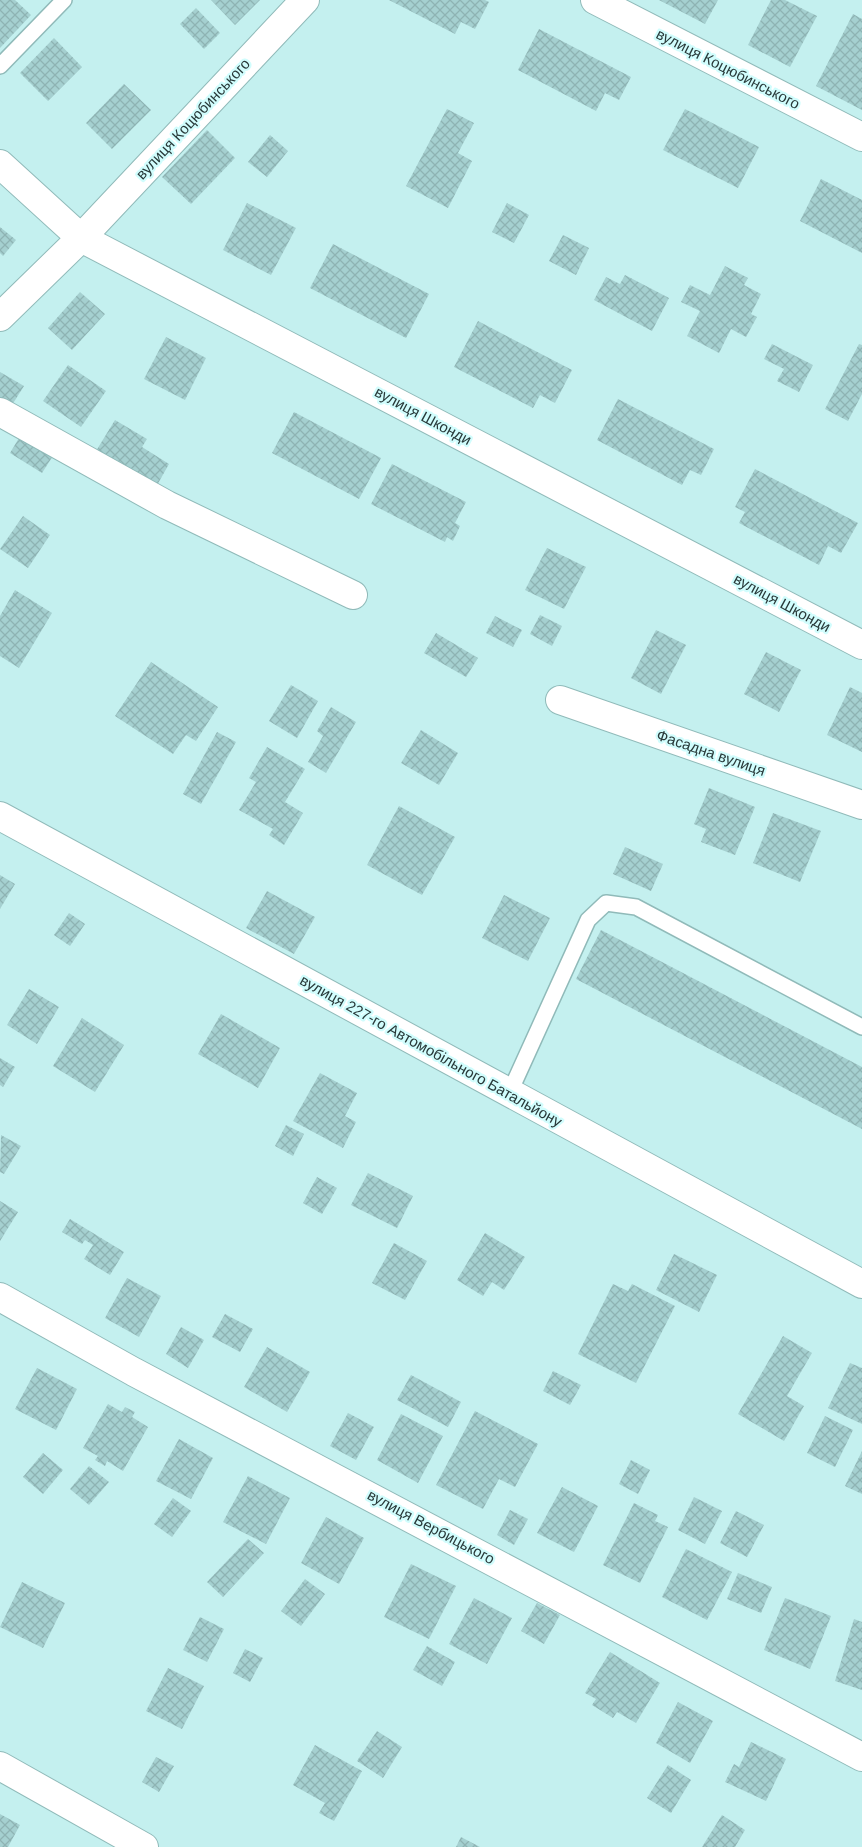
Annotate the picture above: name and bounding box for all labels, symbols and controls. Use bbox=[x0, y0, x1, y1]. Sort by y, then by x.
street label: вулиця Коцюбинського bbox=[654, 25, 803, 112]
street label: вулиця Коцюбинського bbox=[132, 55, 253, 183]
street label: вулиця Шконди bbox=[372, 383, 474, 448]
street label: вулиця Шконди bbox=[731, 570, 833, 635]
street label: Фасадна вулиця bbox=[655, 726, 768, 779]
street label: вулиця 227-го Автомобільного Батальйону bbox=[297, 971, 565, 1130]
street label: вулиця Вербицького bbox=[365, 1486, 498, 1567]

